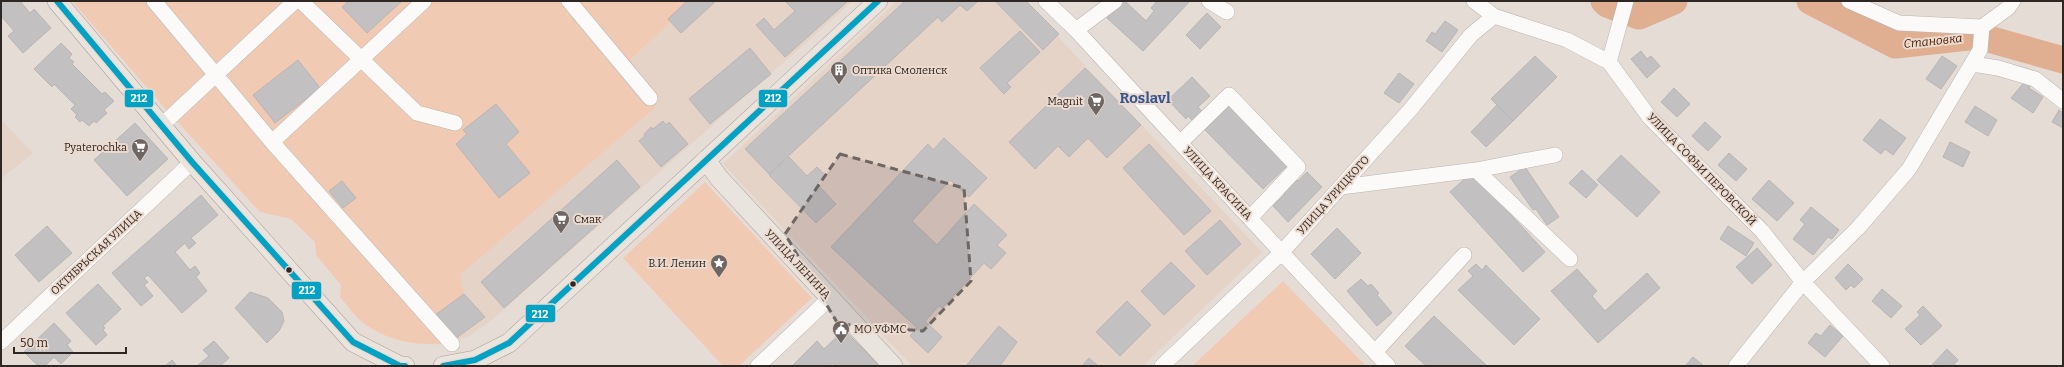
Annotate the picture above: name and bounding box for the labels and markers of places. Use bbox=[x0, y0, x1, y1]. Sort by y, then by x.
building icon: Оптика Смоленск bbox=[829, 60, 849, 85]
place label: Оптика Смоленск bbox=[852, 64, 948, 77]
supermarket icon: Magnit bbox=[1086, 91, 1106, 116]
place label: Magnit bbox=[1047, 95, 1083, 108]
supermarket icon: Pyaterochka bbox=[130, 137, 150, 162]
place label: Pyaterochka bbox=[64, 141, 127, 154]
supermarket icon: Смак bbox=[551, 209, 571, 234]
place label: Смак bbox=[574, 213, 602, 226]
place icon: В.И. Ленин bbox=[709, 253, 729, 278]
place label: В.И. Ленин bbox=[648, 257, 706, 270]
unlabelled marker bbox=[284, 265, 294, 275]
unlabelled marker bbox=[568, 279, 578, 289]
public building icon: МО УФМС bbox=[831, 319, 851, 344]
place label: МО УФМС bbox=[854, 323, 907, 336]

